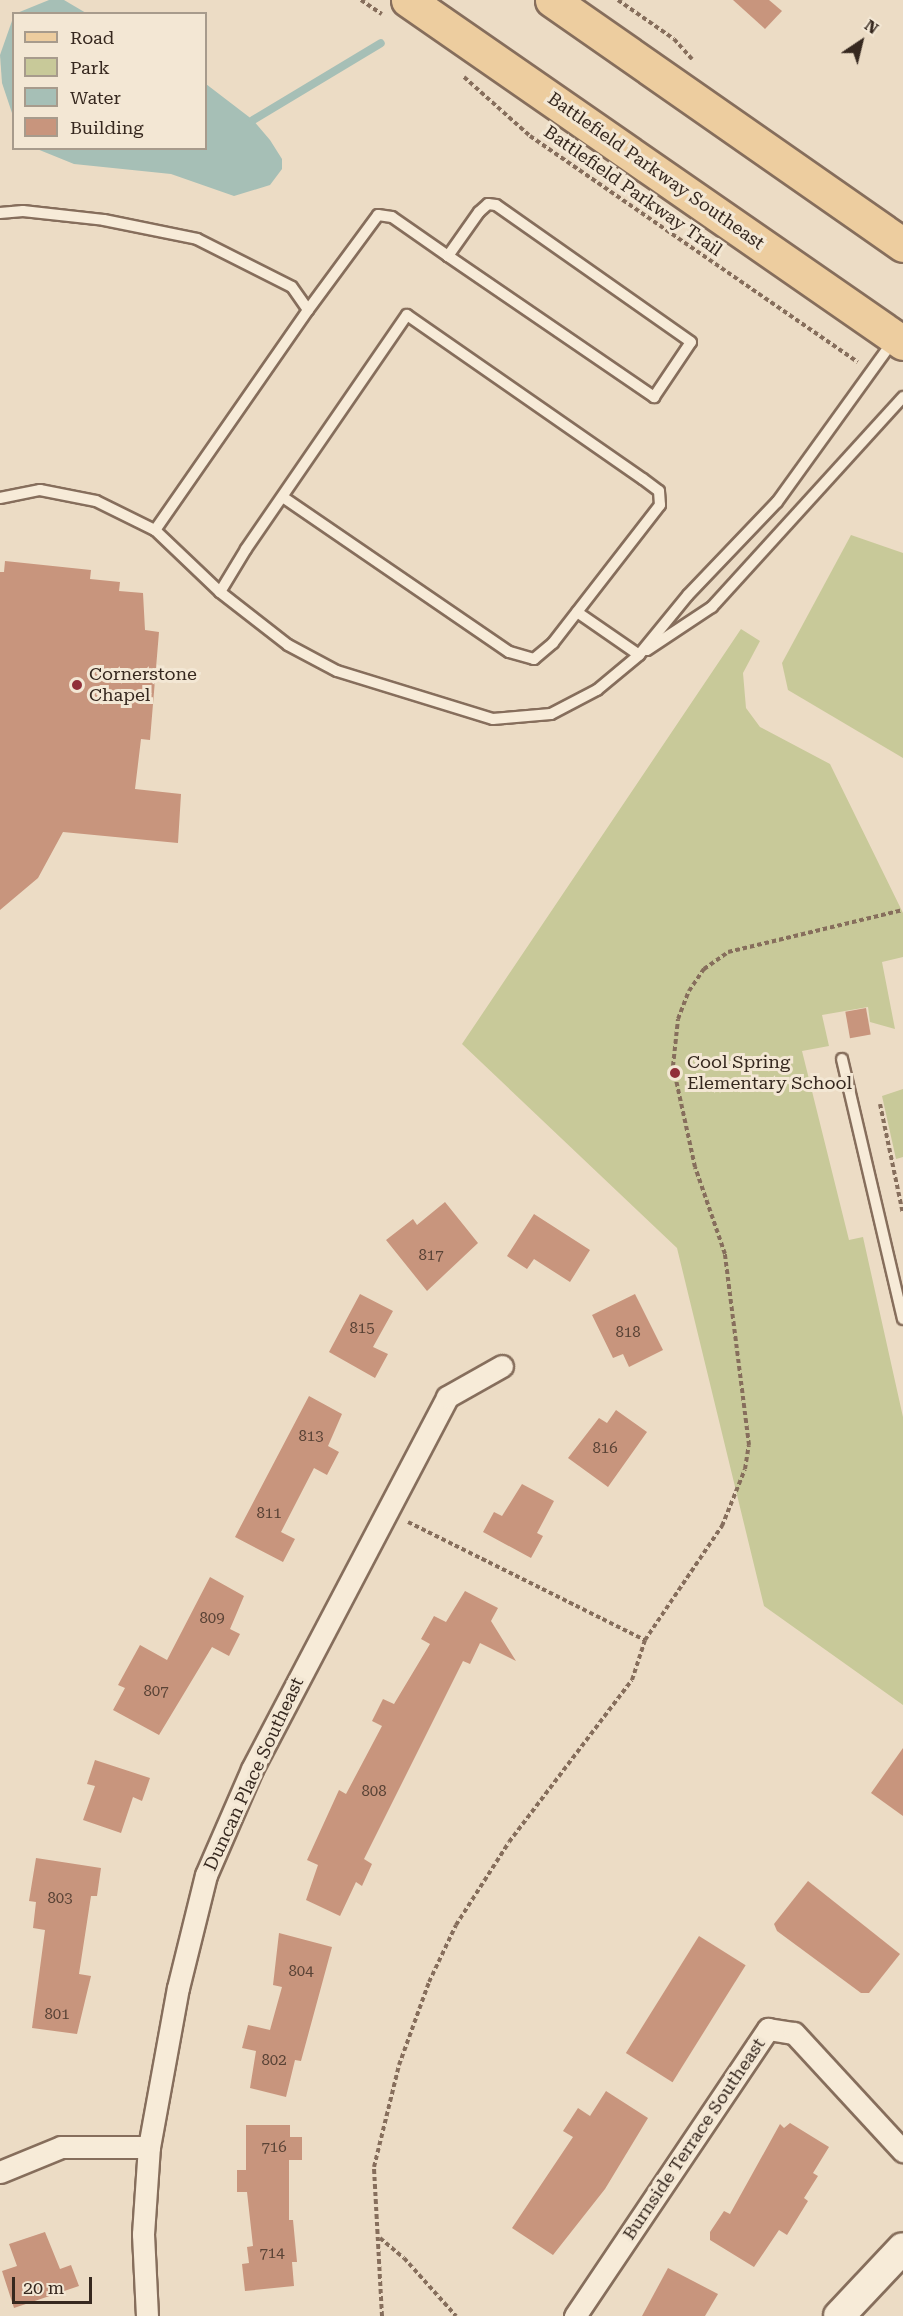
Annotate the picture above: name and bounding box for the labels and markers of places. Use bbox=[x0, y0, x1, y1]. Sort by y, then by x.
place label: Cornerstone Chapel bbox=[89, 664, 197, 706]
marker: Cornerstone Chapel bbox=[70, 678, 84, 692]
place label: Cool Spring Elementary School bbox=[687, 1052, 852, 1094]
marker: Cool Spring Elementary School bbox=[668, 1066, 682, 1080]

